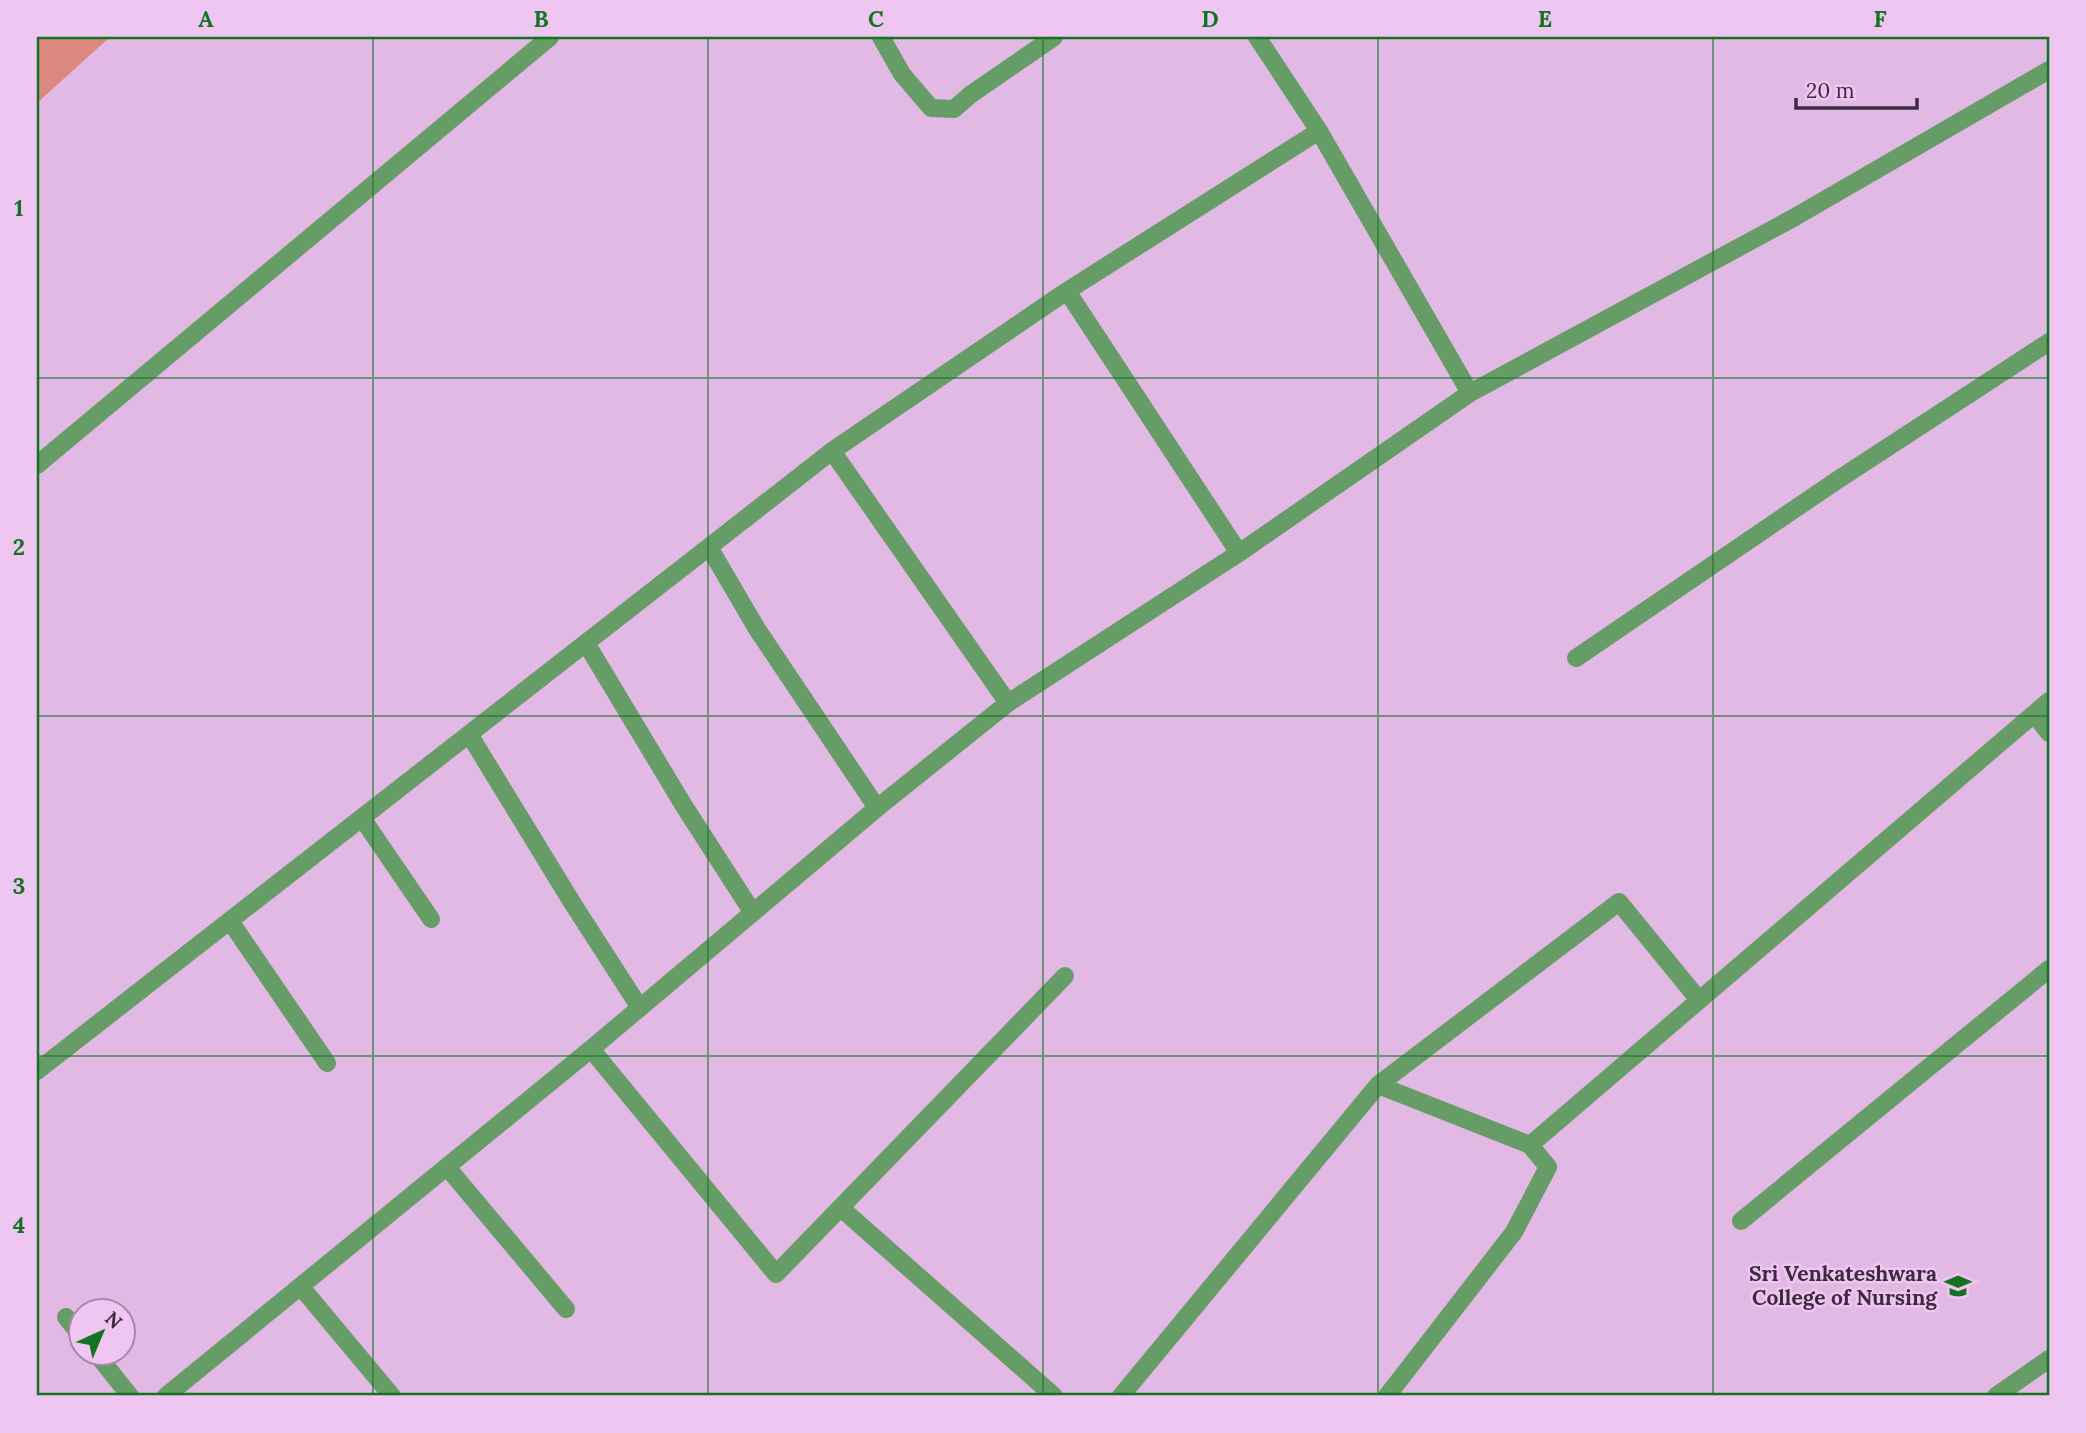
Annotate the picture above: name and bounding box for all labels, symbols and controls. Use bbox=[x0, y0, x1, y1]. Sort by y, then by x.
text: A bbox=[198, 4, 214, 33]
text: B bbox=[533, 4, 549, 33]
text: C bbox=[868, 4, 884, 33]
text: D bbox=[1201, 4, 1219, 33]
text: E bbox=[1538, 4, 1552, 33]
text: F bbox=[1873, 4, 1887, 33]
scale bar bbox=[1796, 66, 1916, 110]
text: 20 m bbox=[1806, 77, 1855, 104]
text: 1 bbox=[14, 193, 24, 222]
text: 2 bbox=[13, 532, 25, 561]
text: 3 bbox=[13, 871, 25, 900]
text: 4 bbox=[13, 1210, 25, 1239]
place label: Sri Venkateshwara College of Nursing bbox=[1749, 1260, 1938, 1311]
school or university icon: Sri Venkateshwara College of Nursing bbox=[1943, 1271, 1973, 1301]
north arrow bbox=[66, 1296, 136, 1366]
text: N bbox=[100, 1306, 128, 1334]

